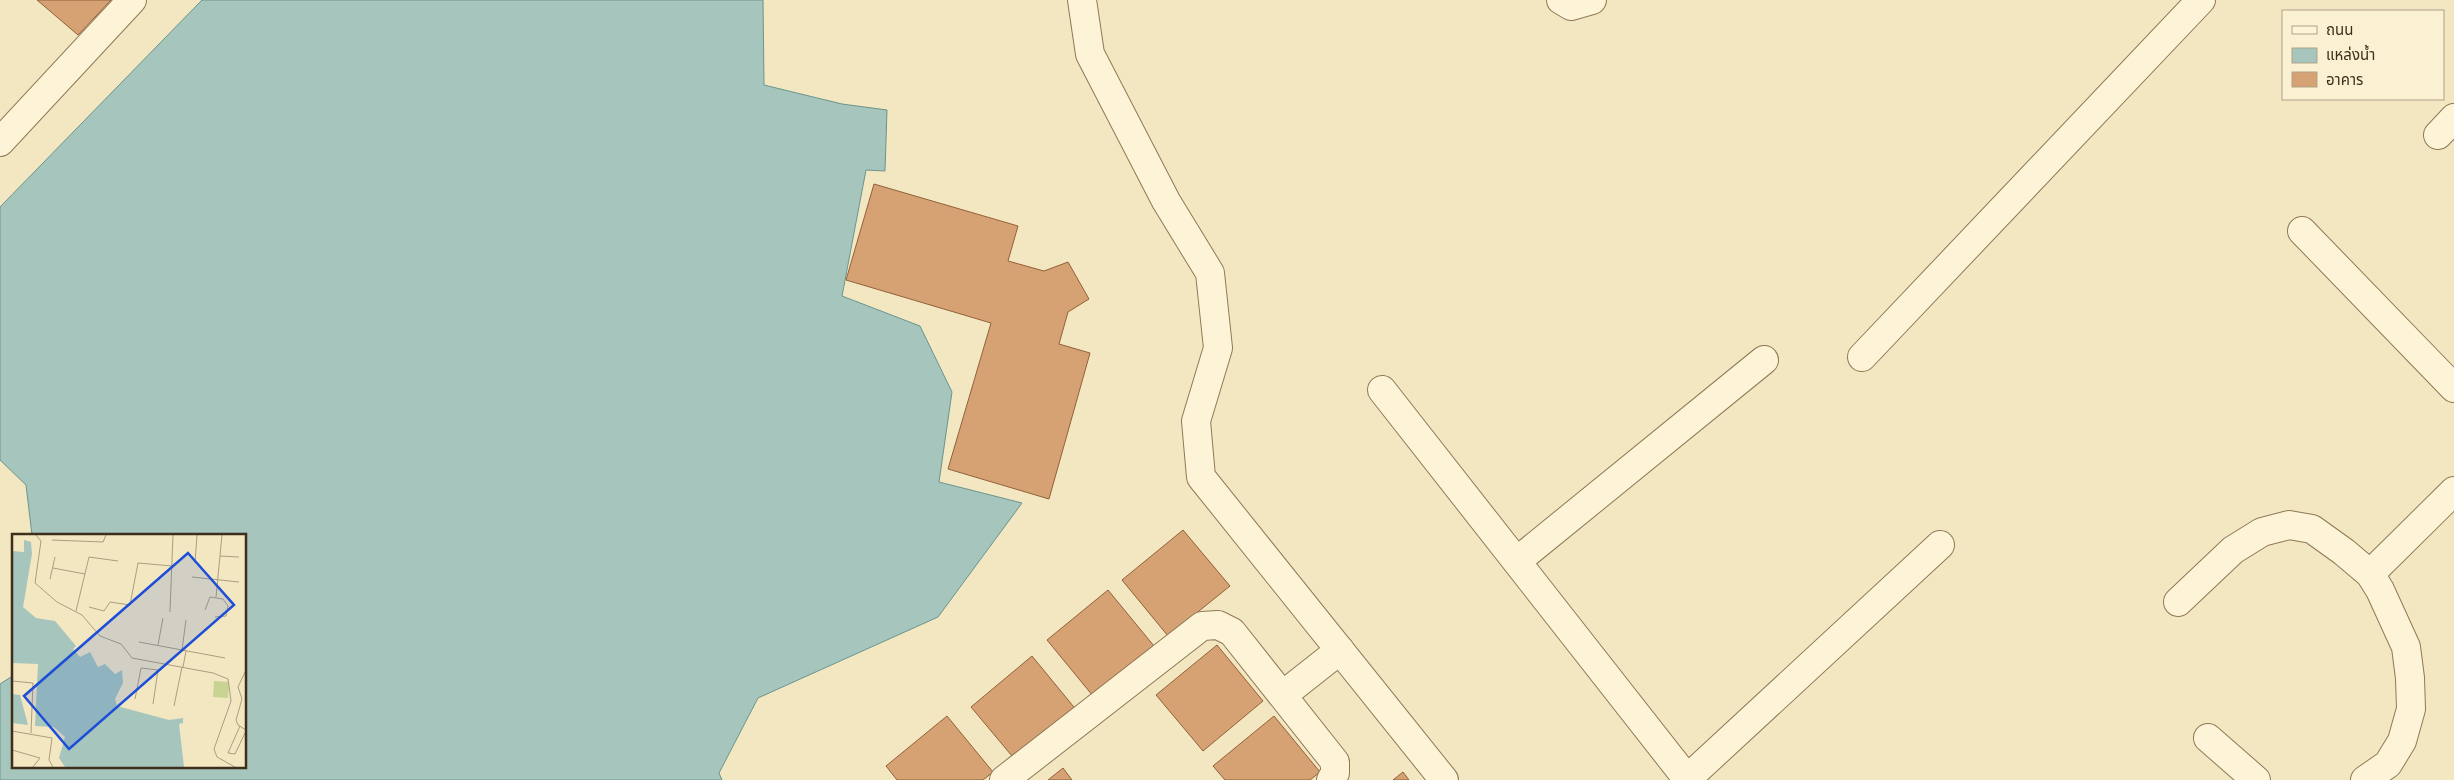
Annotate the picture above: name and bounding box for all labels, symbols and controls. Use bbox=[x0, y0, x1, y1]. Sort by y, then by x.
legend bbox=[2282, 10, 2444, 100]
text: ถนน bbox=[2326, 22, 2353, 38]
text: แหล่งน้ำ bbox=[2326, 44, 2375, 63]
text: อาคาร bbox=[2326, 72, 2363, 88]
inset map bbox=[12, 534, 246, 768]

